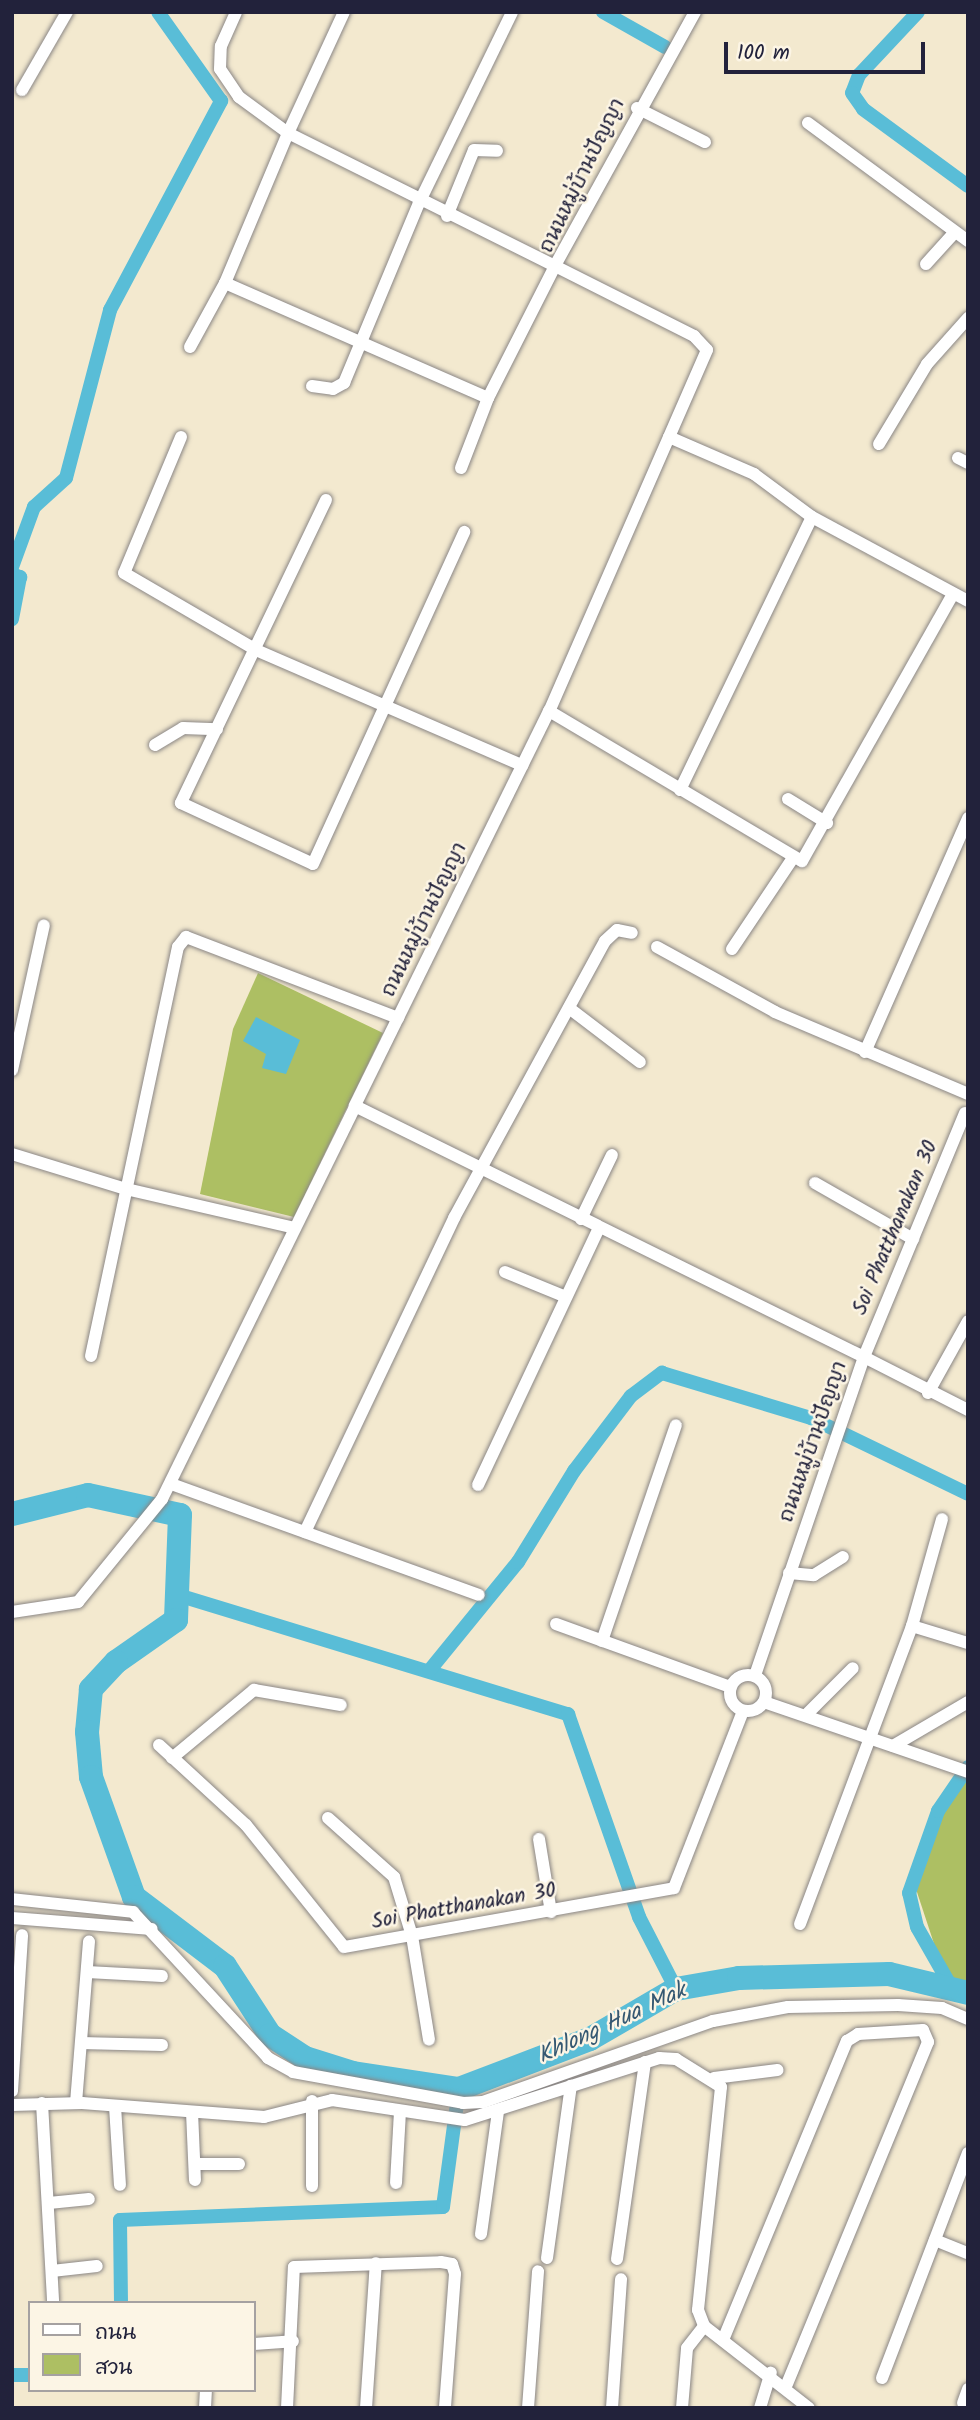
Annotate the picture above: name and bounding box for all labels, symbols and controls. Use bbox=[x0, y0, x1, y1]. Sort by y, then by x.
scale bar bbox=[728, 28, 929, 72]
text: 100 m bbox=[737, 37, 790, 70]
street label: ถนนหมู่บ้านปัญญา bbox=[535, 95, 631, 257]
street label: ถนนหมู่บ้านปัญญา bbox=[377, 839, 473, 1001]
street label: Soi Phatthanakan 30 bbox=[848, 1137, 944, 1319]
street label: ถนนหมู่บ้านปัญญา bbox=[775, 1358, 853, 1526]
street label: Soi Phatthanakan 30 bbox=[370, 1878, 558, 1936]
water label: Khlong Hua Mak bbox=[533, 1978, 691, 2070]
legend bbox=[28, 2301, 256, 2392]
text: ถนน bbox=[95, 2317, 136, 2350]
text: สวน bbox=[95, 2352, 132, 2385]

